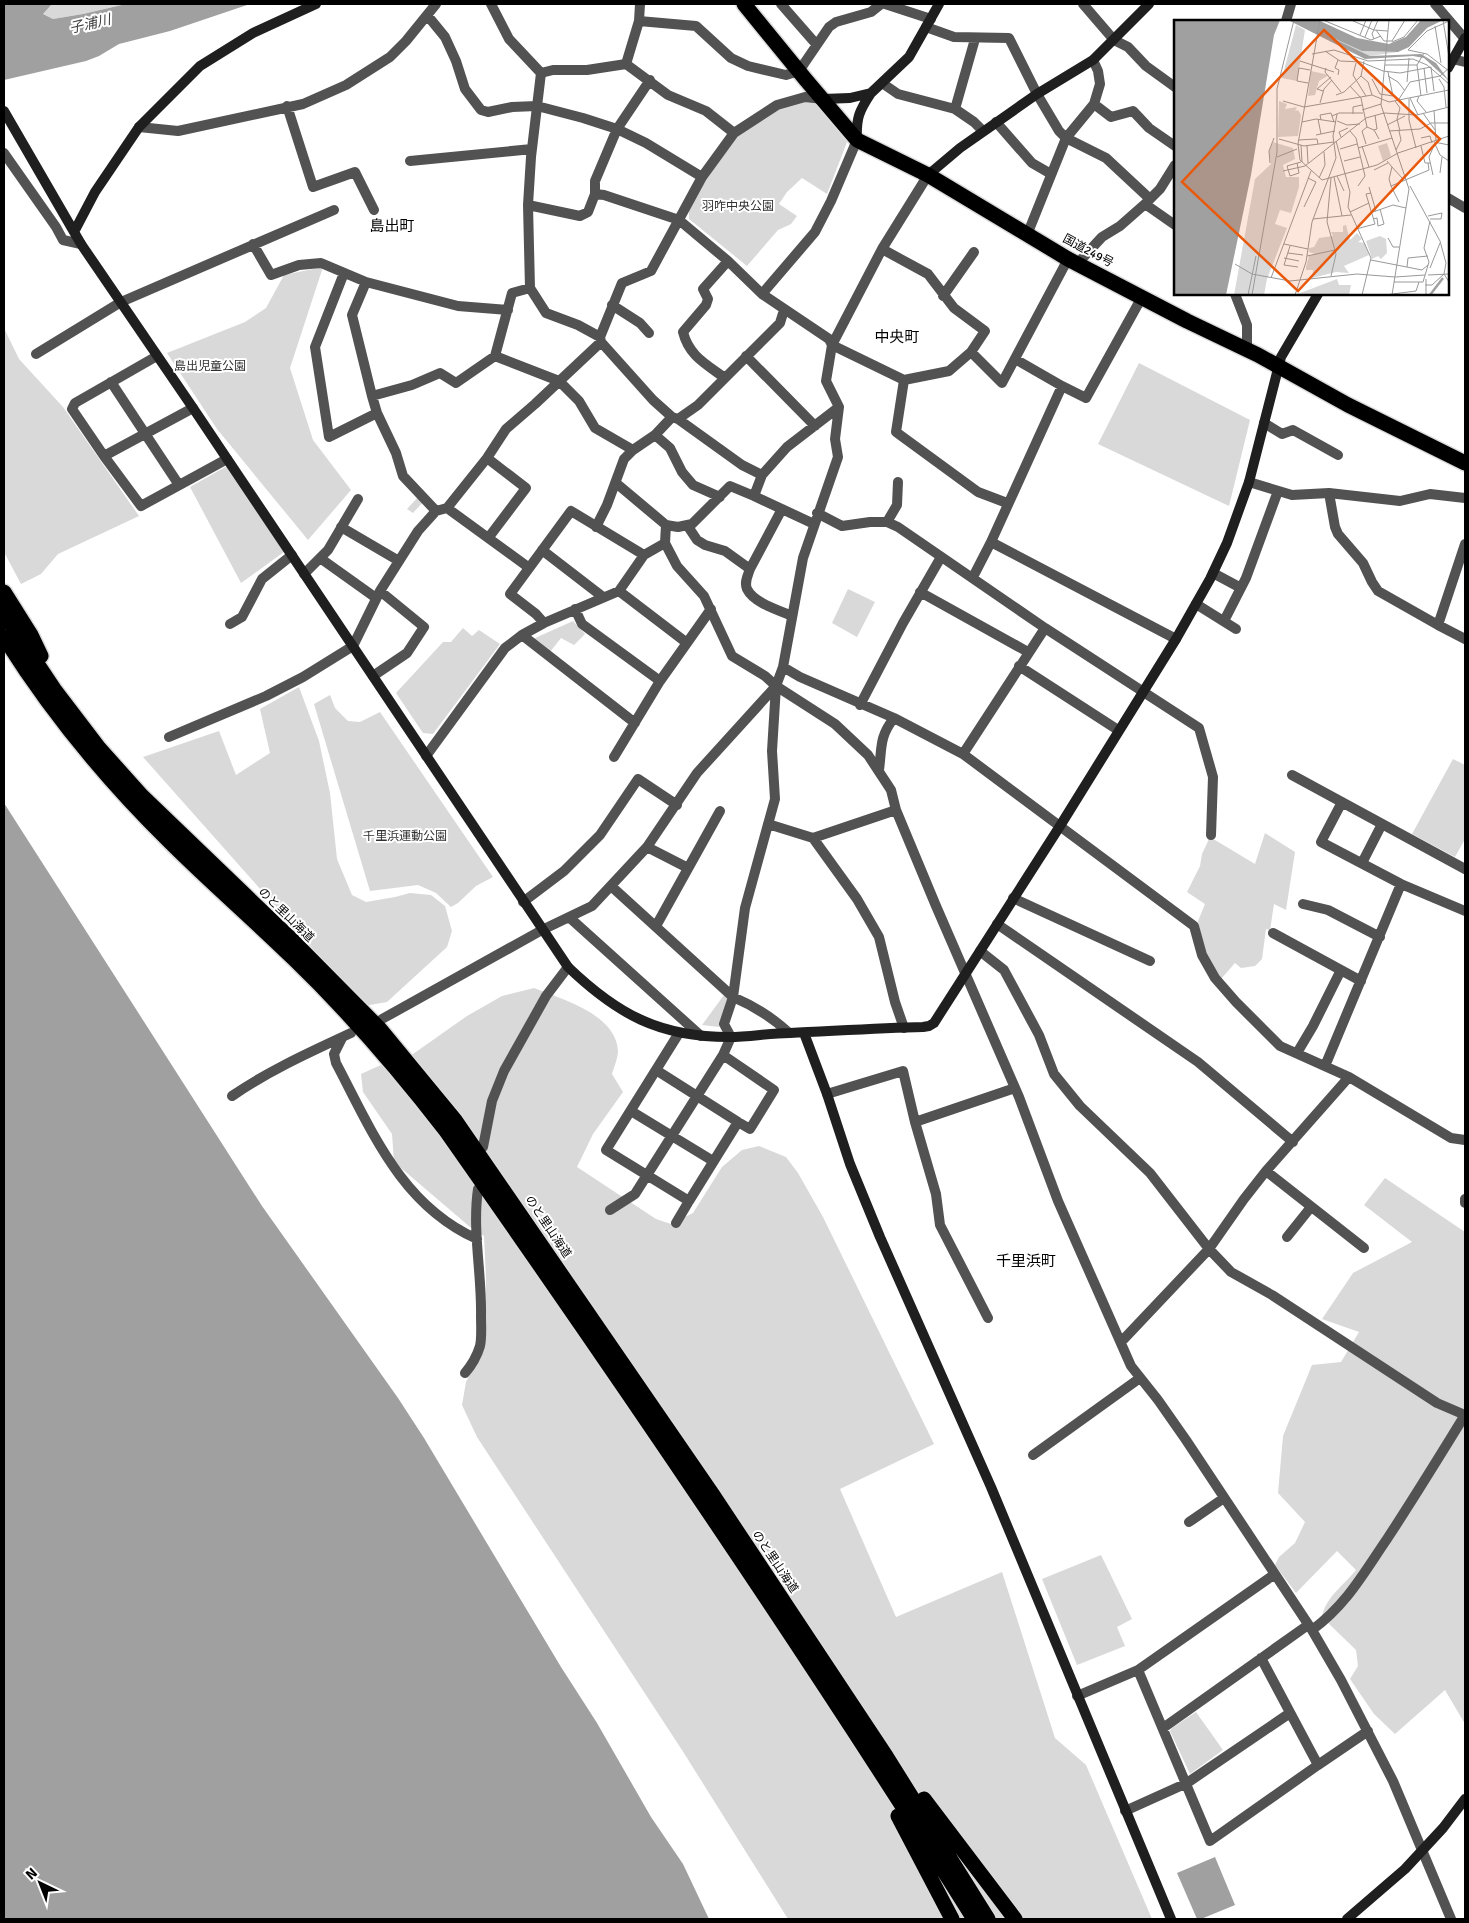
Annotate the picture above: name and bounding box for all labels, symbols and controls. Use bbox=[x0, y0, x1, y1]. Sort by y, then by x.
water label: 子浦川 bbox=[68, 11, 114, 37]
inset map bbox=[1174, 20, 1449, 295]
park label: 羽咋中央公園 bbox=[702, 199, 774, 214]
district label: 島出町 bbox=[369, 217, 415, 235]
street label: 国道249号 bbox=[1060, 231, 1116, 271]
district label: 中央町 bbox=[874, 328, 920, 346]
park label: 島出児童公園 bbox=[174, 359, 246, 374]
park label: 千里浜運動公園 bbox=[363, 829, 447, 844]
street label: のと里山海道 bbox=[255, 885, 317, 945]
street label: のと里山海道 bbox=[522, 1193, 574, 1261]
district label: 千里浜町 bbox=[996, 1252, 1056, 1270]
street label: のと里山海道 bbox=[749, 1528, 801, 1596]
north arrow bbox=[15, 1858, 65, 1908]
text: N bbox=[22, 1864, 41, 1883]

